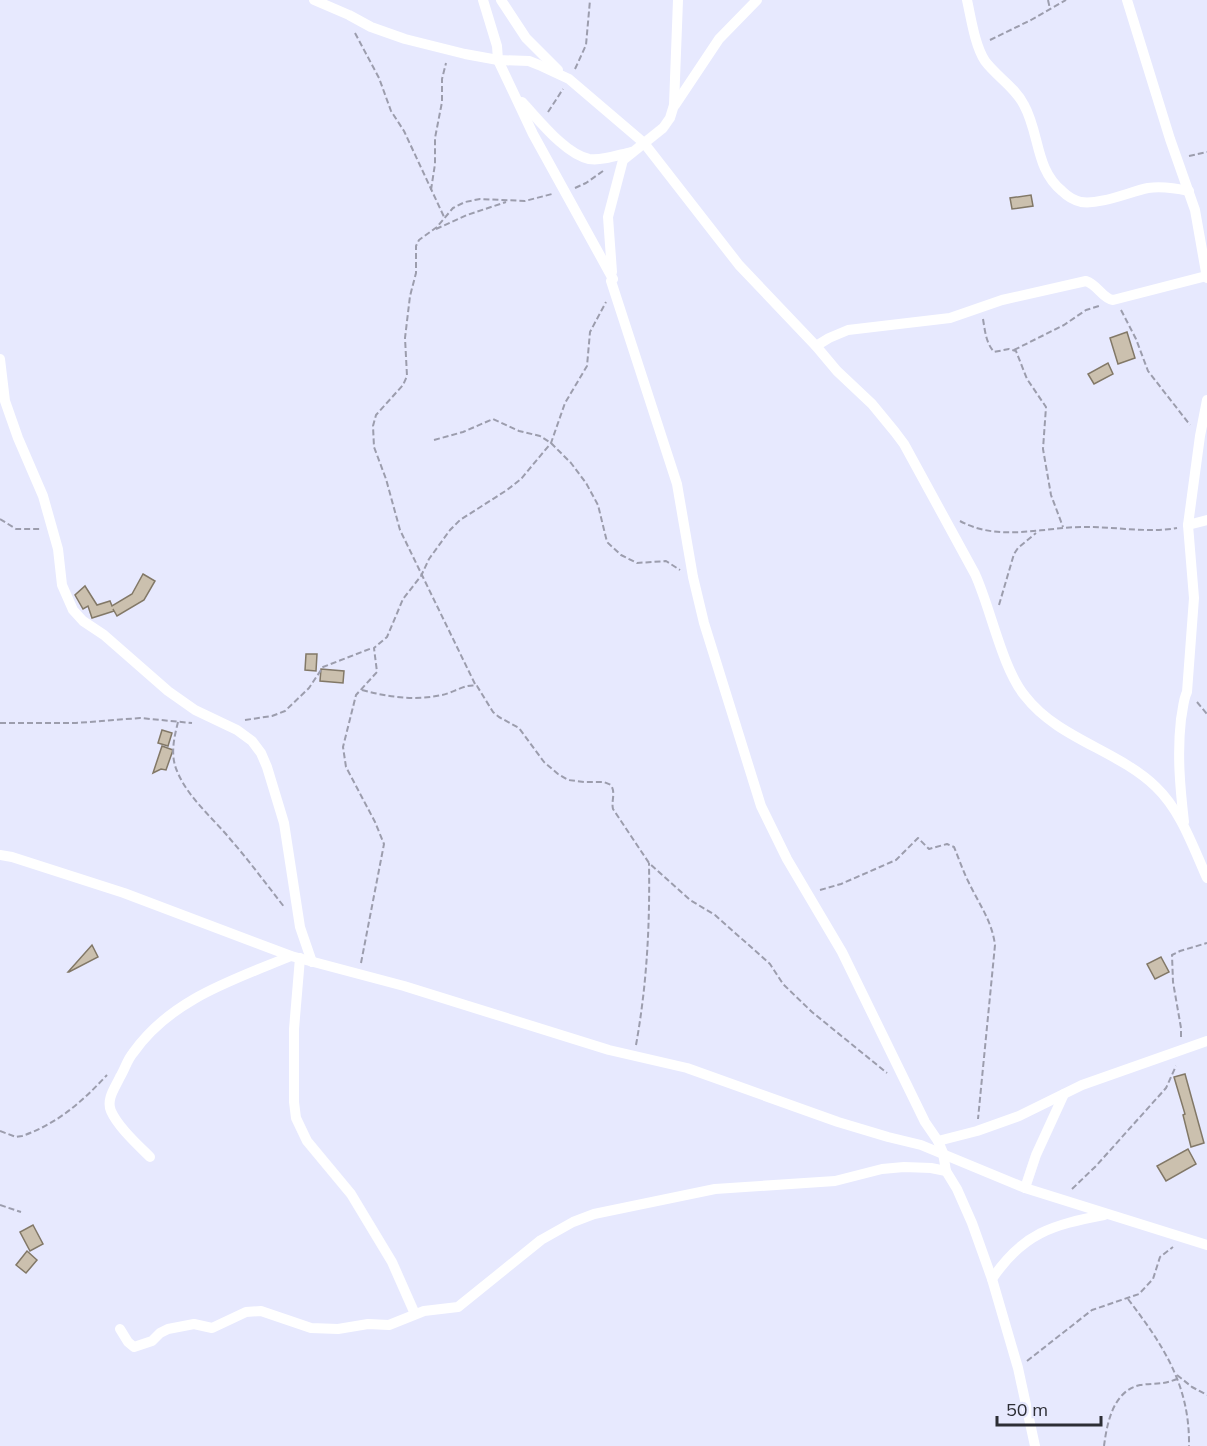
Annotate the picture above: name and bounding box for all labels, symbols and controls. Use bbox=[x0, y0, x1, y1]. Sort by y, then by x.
scale bar bbox=[997, 1389, 1100, 1427]
text: 50 m bbox=[1006, 1398, 1048, 1421]

